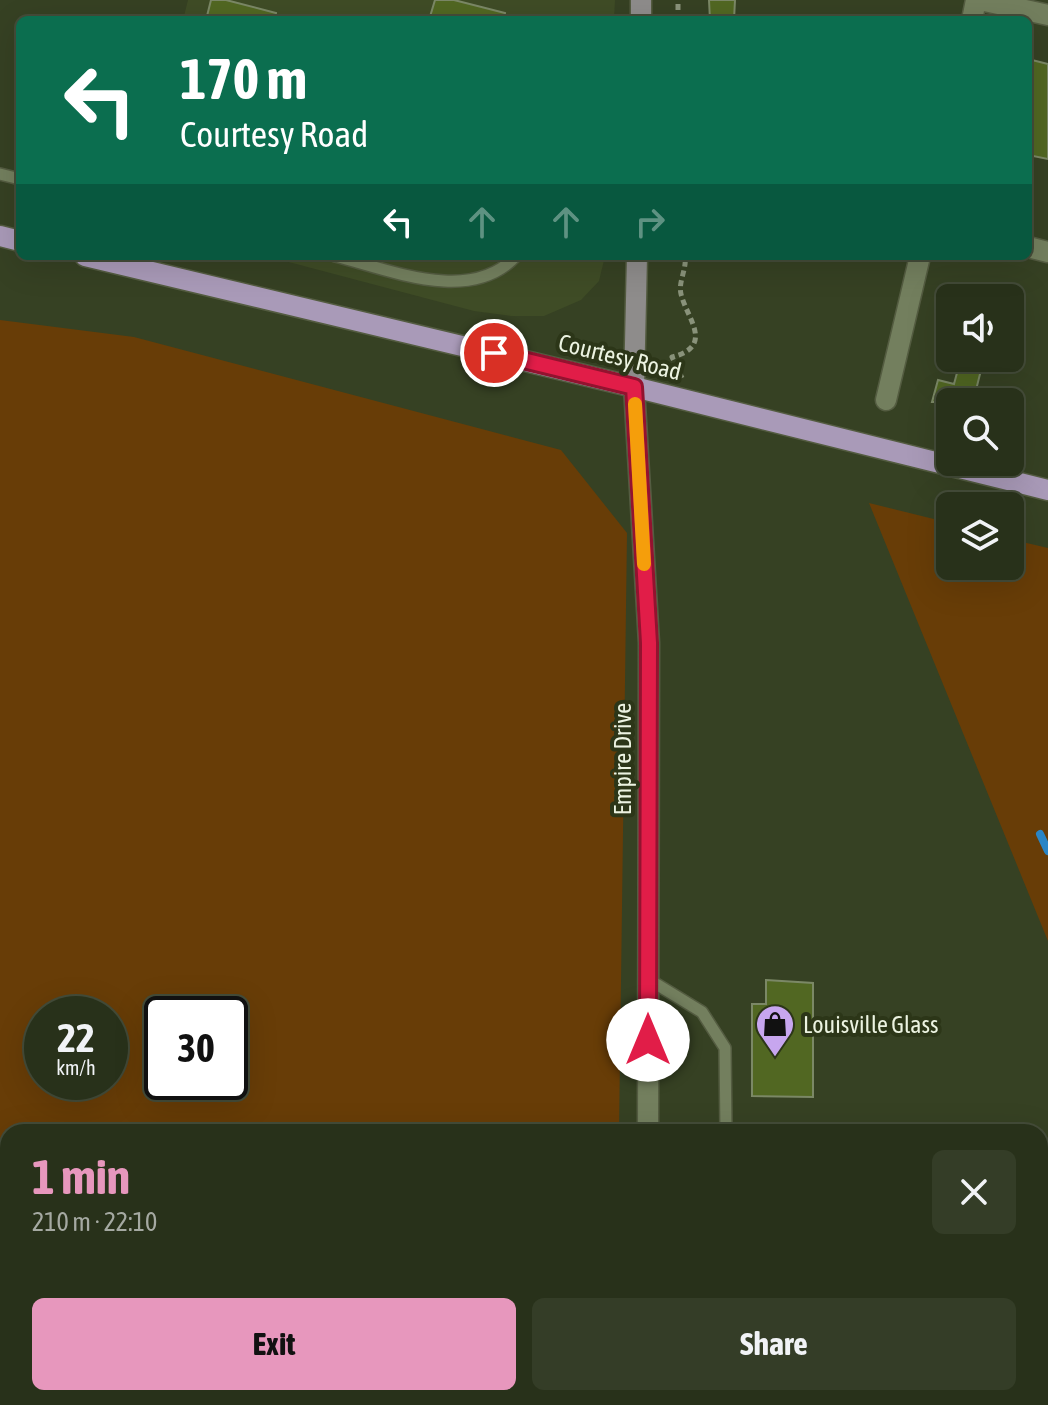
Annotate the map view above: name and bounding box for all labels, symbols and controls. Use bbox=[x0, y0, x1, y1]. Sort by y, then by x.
text: 170 m bbox=[180, 47, 307, 111]
icon: left bbox=[48, 48, 152, 152]
text: Courtesy Road bbox=[180, 113, 368, 155]
icon: left bbox=[376, 200, 420, 244]
icon: ahead bbox=[460, 200, 504, 244]
icon: ahead bbox=[544, 200, 588, 244]
icon: right bbox=[628, 200, 672, 244]
map controls bbox=[936, 284, 1024, 580]
button: sound bbox=[936, 284, 1024, 372]
pin bbox=[460, 319, 528, 387]
street label: Courtesy Road bbox=[556, 329, 684, 385]
icon: arrive bbox=[472, 331, 516, 375]
button: search bbox=[936, 388, 1024, 476]
button: layers bbox=[936, 492, 1024, 580]
street label: Empire Drive bbox=[609, 703, 636, 815]
speed limit sign: 30 bbox=[144, 996, 248, 1100]
position arrow bbox=[606, 998, 690, 1082]
shop icon: Louisville Glass bbox=[754, 1003, 796, 1058]
place label: Louisville Glass bbox=[803, 1011, 938, 1038]
text: 22 bbox=[57, 1015, 95, 1060]
text: km/h bbox=[56, 1056, 96, 1079]
text: 1 min bbox=[32, 1149, 130, 1204]
button: close bbox=[932, 1150, 1016, 1234]
text: 210 m · 22:10 bbox=[32, 1207, 157, 1237]
button: Exit bbox=[32, 1298, 516, 1390]
button: Share bbox=[532, 1298, 1016, 1390]

